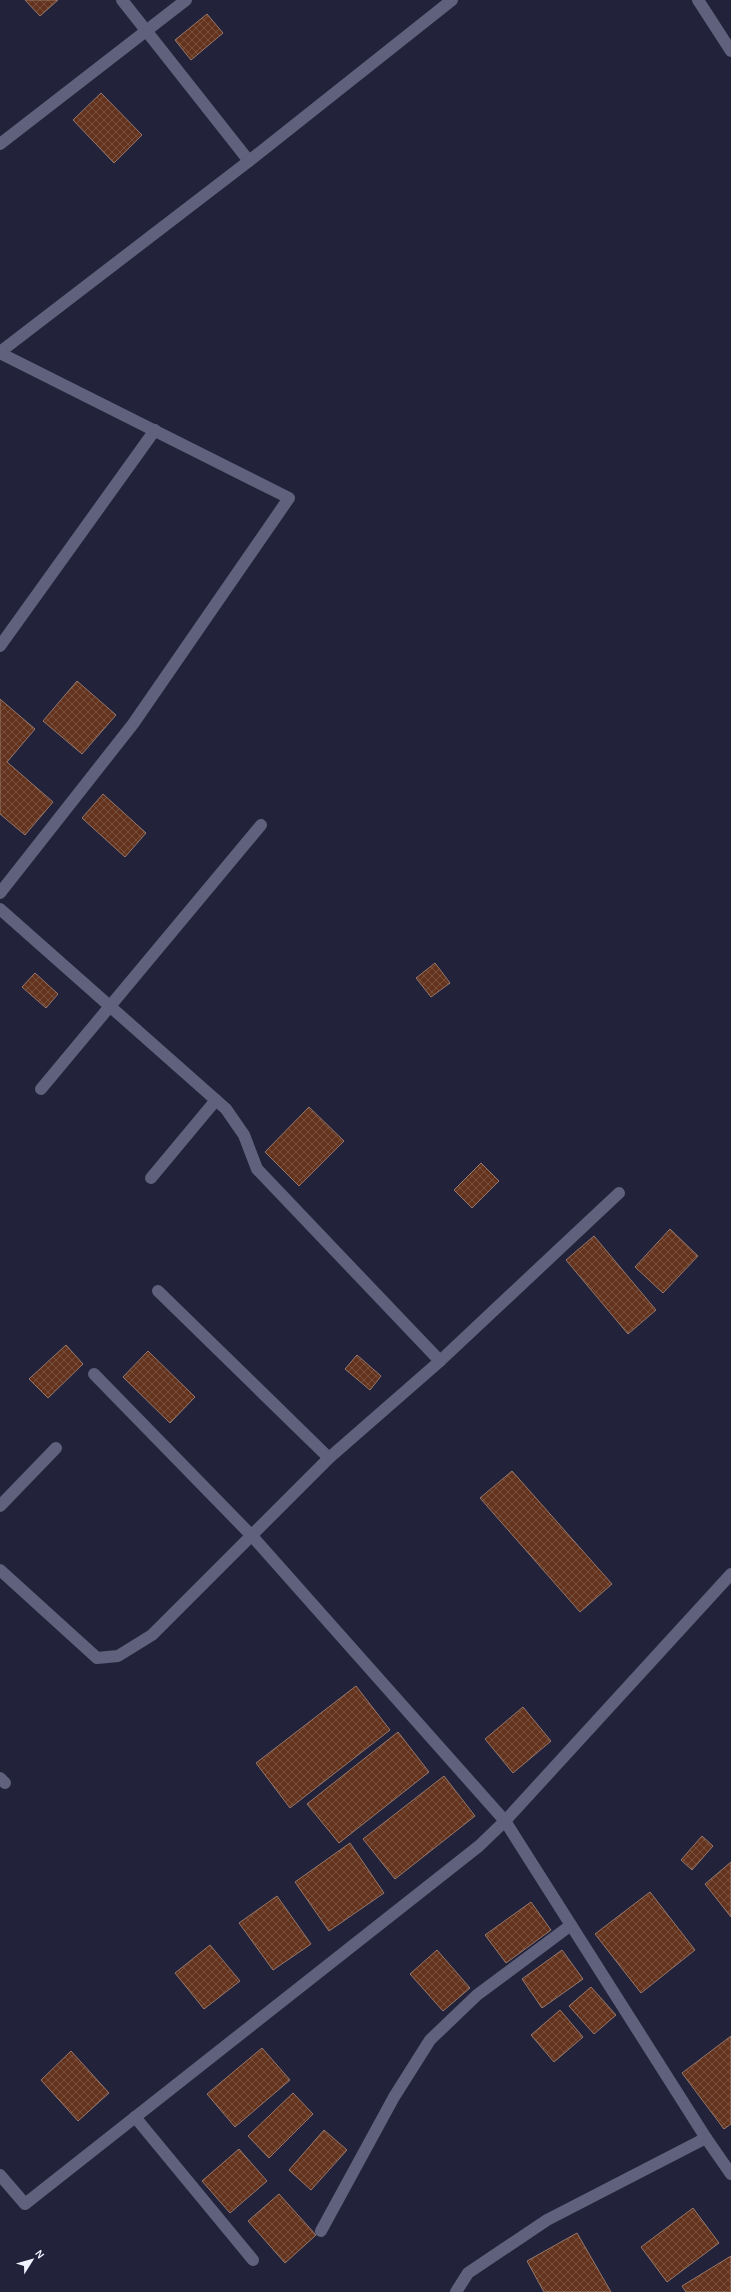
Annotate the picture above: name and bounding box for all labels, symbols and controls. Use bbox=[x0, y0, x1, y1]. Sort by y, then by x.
north arrow bbox=[12, 2240, 52, 2280]
text: N bbox=[32, 2247, 47, 2261]

